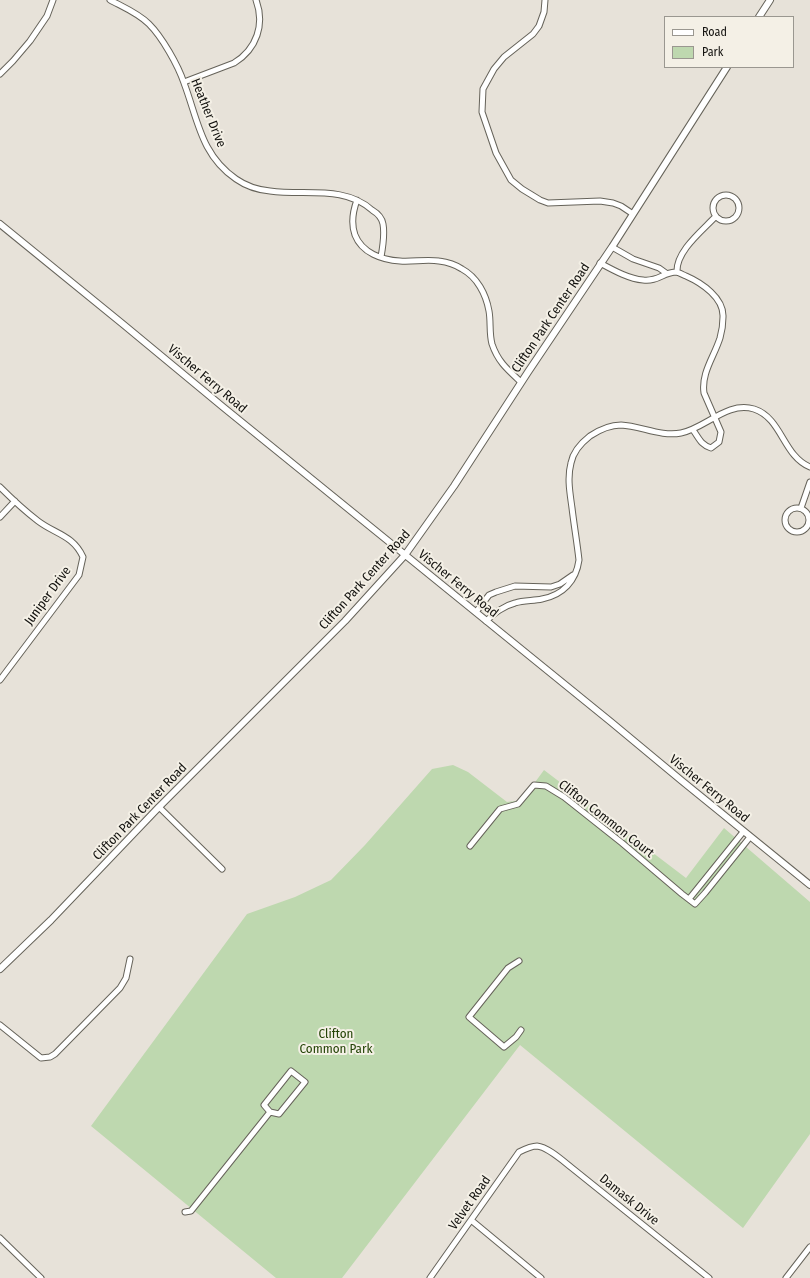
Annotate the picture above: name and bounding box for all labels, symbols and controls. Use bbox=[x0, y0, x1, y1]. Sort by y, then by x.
legend bbox=[664, 16, 794, 68]
text: Road bbox=[702, 25, 727, 39]
text: Park bbox=[702, 45, 723, 59]
street label: Heather Drive bbox=[187, 76, 229, 150]
street label: Clifton Park Center Road bbox=[509, 260, 593, 376]
street label: Vischer Ferry Road bbox=[164, 341, 250, 417]
street label: Clifton Park Center Road bbox=[316, 527, 414, 633]
street label: Vischer Ferry Road bbox=[415, 547, 501, 621]
street label: Juniper Drive bbox=[21, 564, 75, 628]
street label: Vischer Ferry Road bbox=[666, 752, 752, 826]
street label: Clifton Park Center Road bbox=[90, 760, 190, 864]
street label: Clifton Common Court bbox=[555, 777, 657, 861]
park label: Clifton Common Park bbox=[299, 1026, 373, 1057]
street label: Damask Drive bbox=[596, 1171, 662, 1229]
street label: Velvet Road bbox=[446, 1173, 494, 1233]

